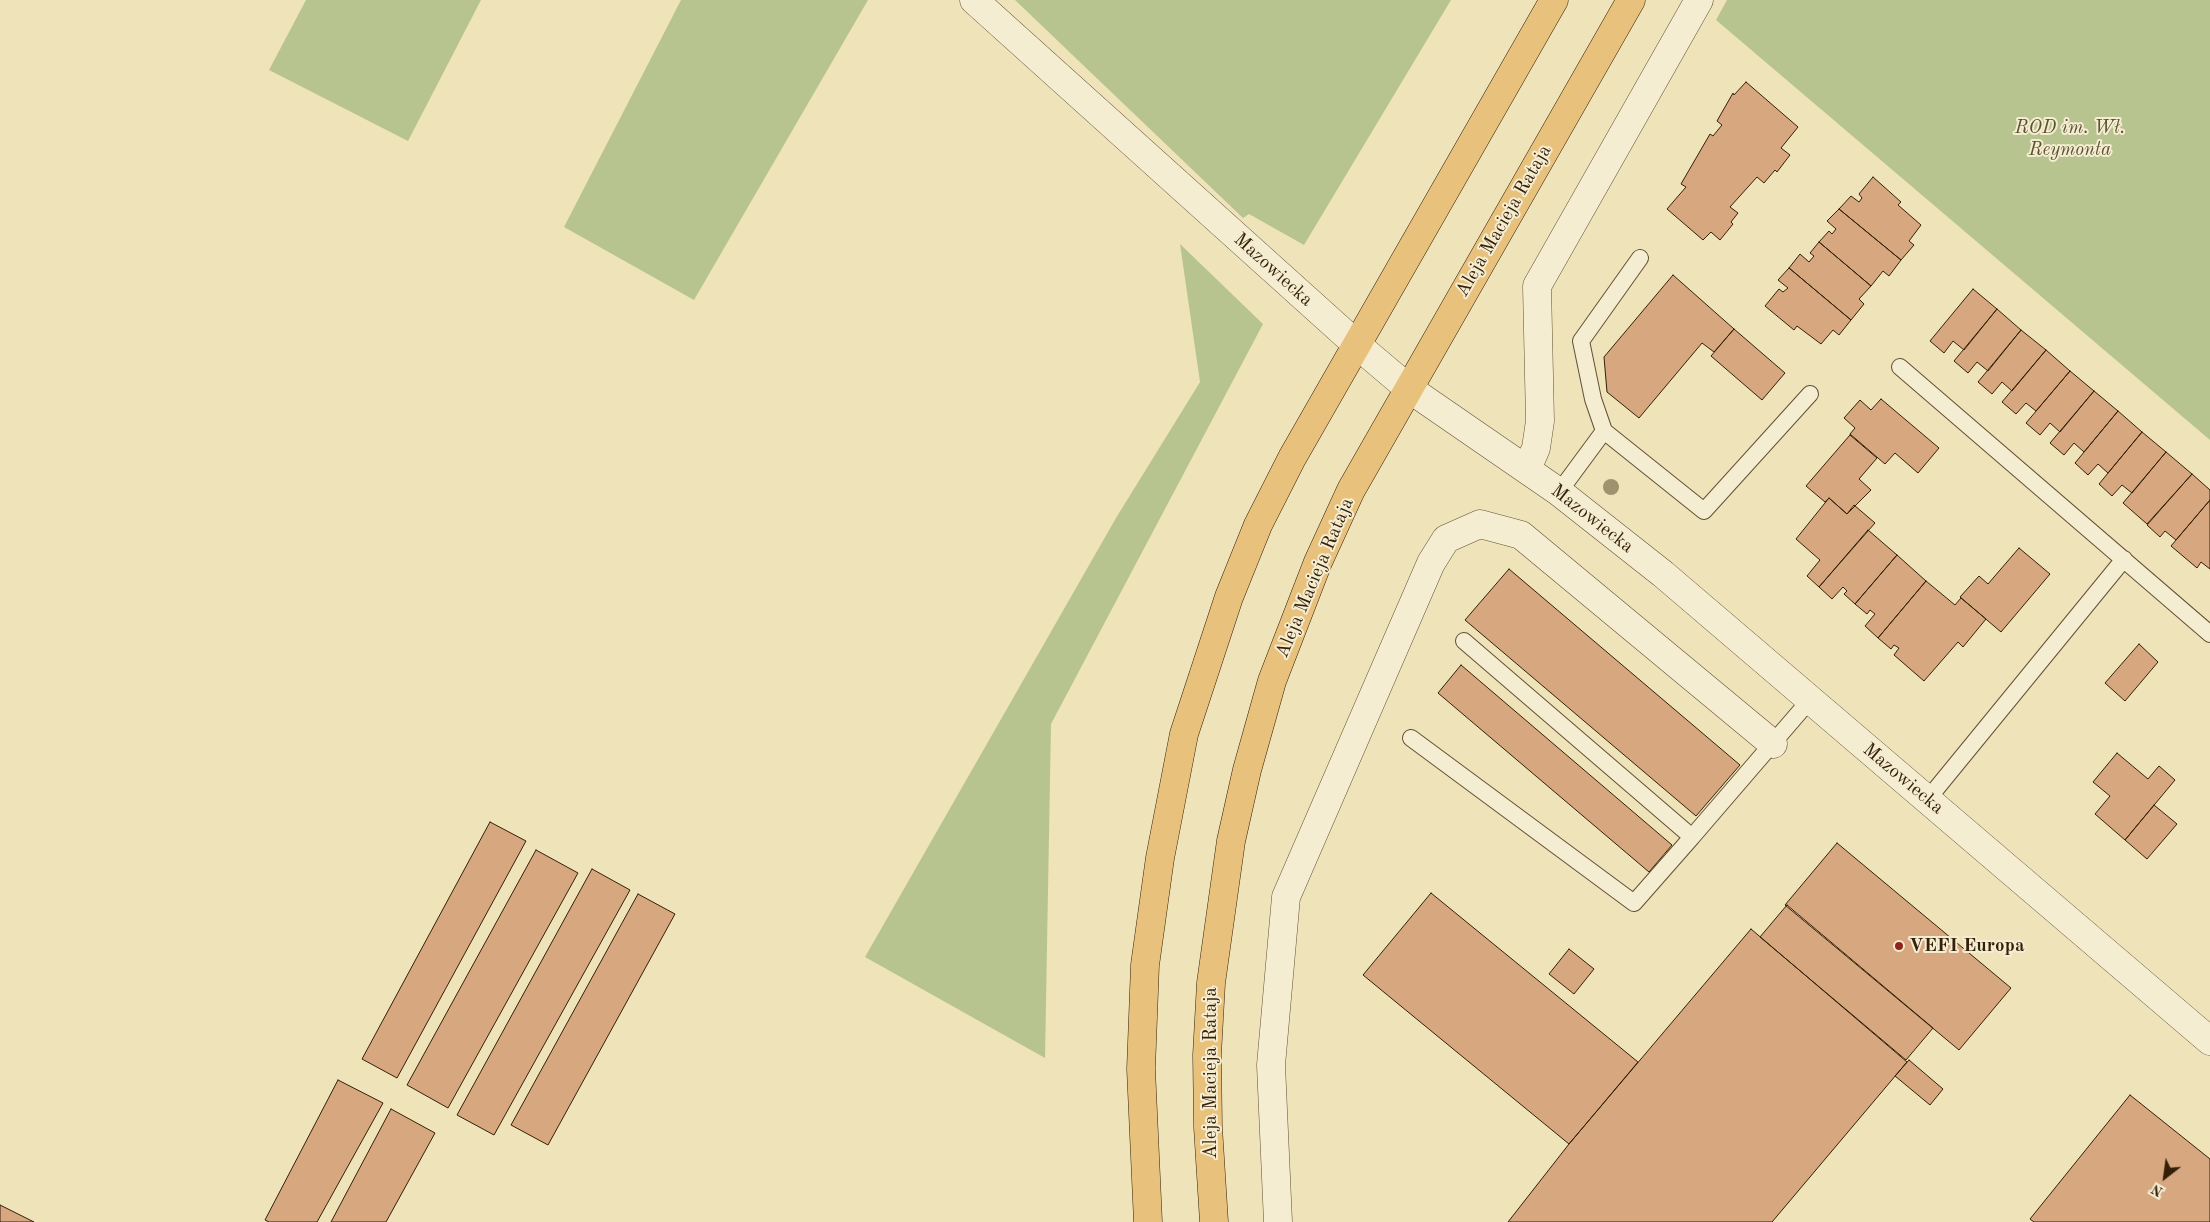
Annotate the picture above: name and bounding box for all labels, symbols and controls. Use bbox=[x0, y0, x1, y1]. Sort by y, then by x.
park label: ROD im. Wł. Reymonta bbox=[2015, 117, 2125, 161]
street label: Aleja Macieja Rataja bbox=[1451, 141, 1557, 301]
street label: Mazowiecka bbox=[1229, 228, 1317, 312]
street label: Mazowiecka bbox=[1546, 480, 1638, 558]
street label: Aleja Macieja Rataja bbox=[1271, 494, 1359, 662]
street label: Mazowiecka bbox=[1858, 738, 1948, 820]
place label: VEFI Europa bbox=[1909, 935, 2025, 957]
marker: VEFI Europa bbox=[1893, 940, 1905, 952]
street label: Aleja Macieja Rataja bbox=[1200, 987, 1222, 1159]
north arrow bbox=[2140, 1152, 2190, 1202]
text: N bbox=[2149, 1181, 2166, 1199]

